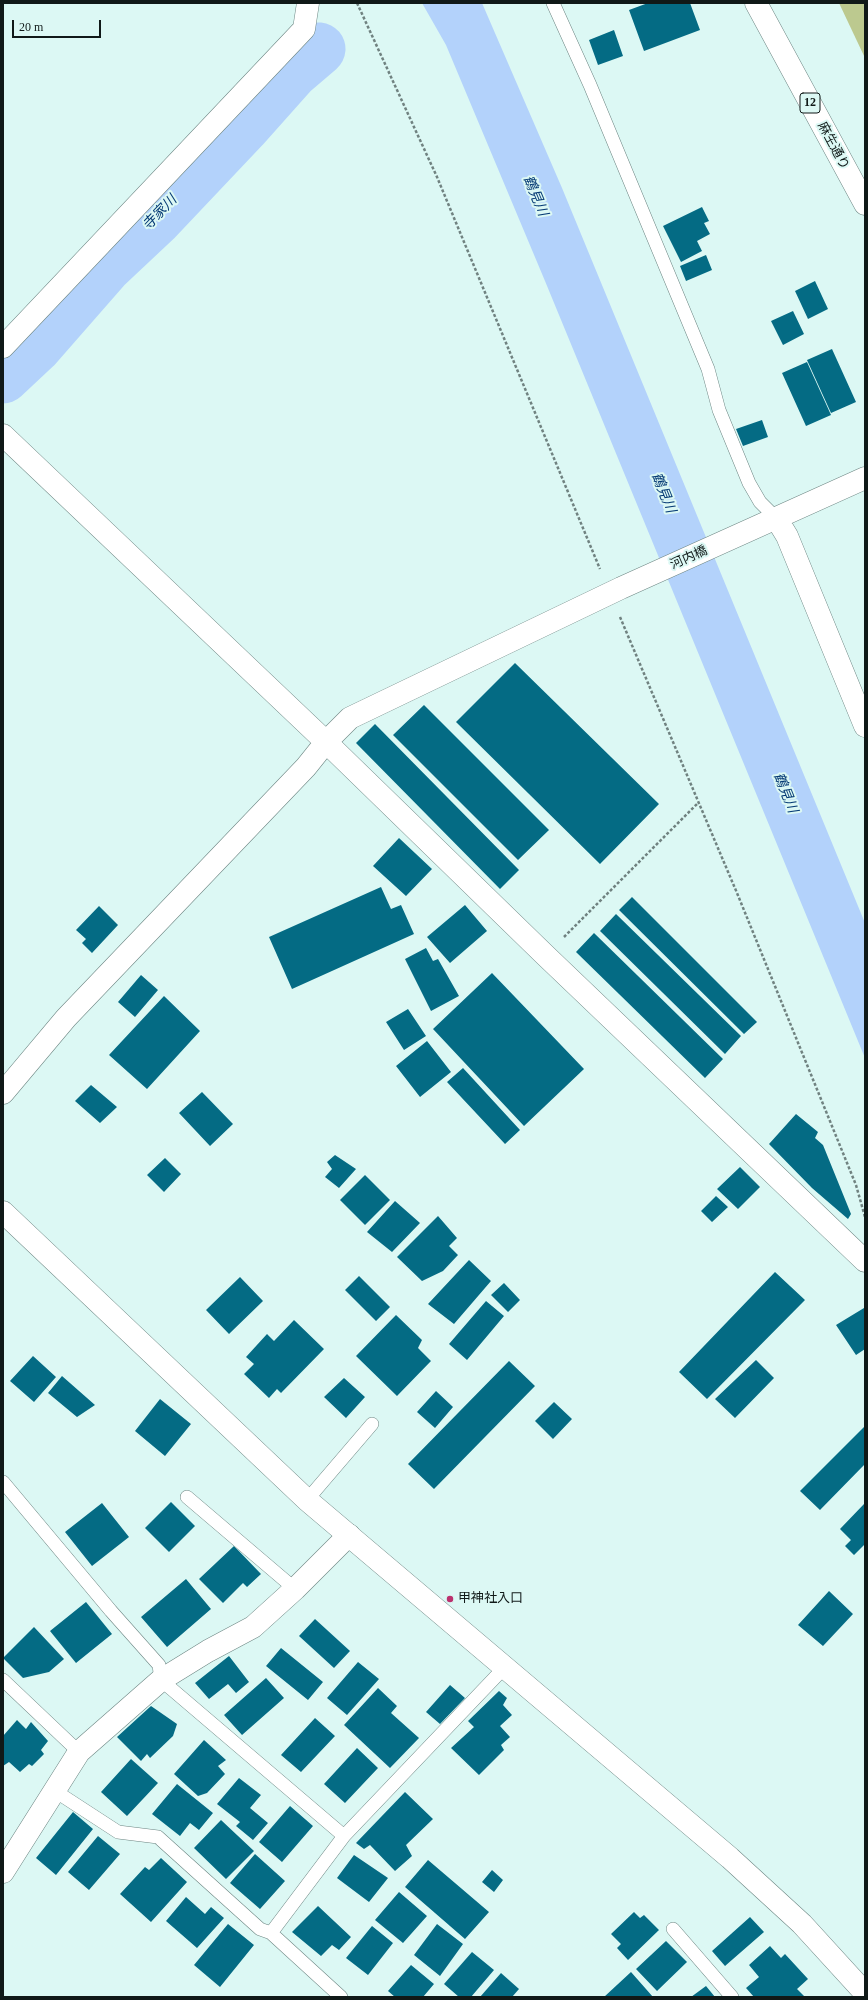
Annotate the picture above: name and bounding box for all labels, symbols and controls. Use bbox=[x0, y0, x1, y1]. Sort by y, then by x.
scale bar bbox=[14, 12, 103, 38]
text: 20 m bbox=[19, 20, 43, 34]
road number: 12 bbox=[800, 93, 820, 113]
street label: 麻生通り bbox=[814, 119, 852, 173]
water label: 鶴見川 bbox=[519, 173, 551, 219]
water label: 寺家川 bbox=[139, 192, 181, 234]
water label: 鶴見川 bbox=[647, 470, 679, 516]
street label: 河内橋 bbox=[668, 543, 710, 573]
water label: 鶴見川 bbox=[769, 770, 801, 816]
place label: 甲神社入口 bbox=[458, 1591, 523, 1607]
marker: 甲神社入口 bbox=[445, 1594, 455, 1604]

